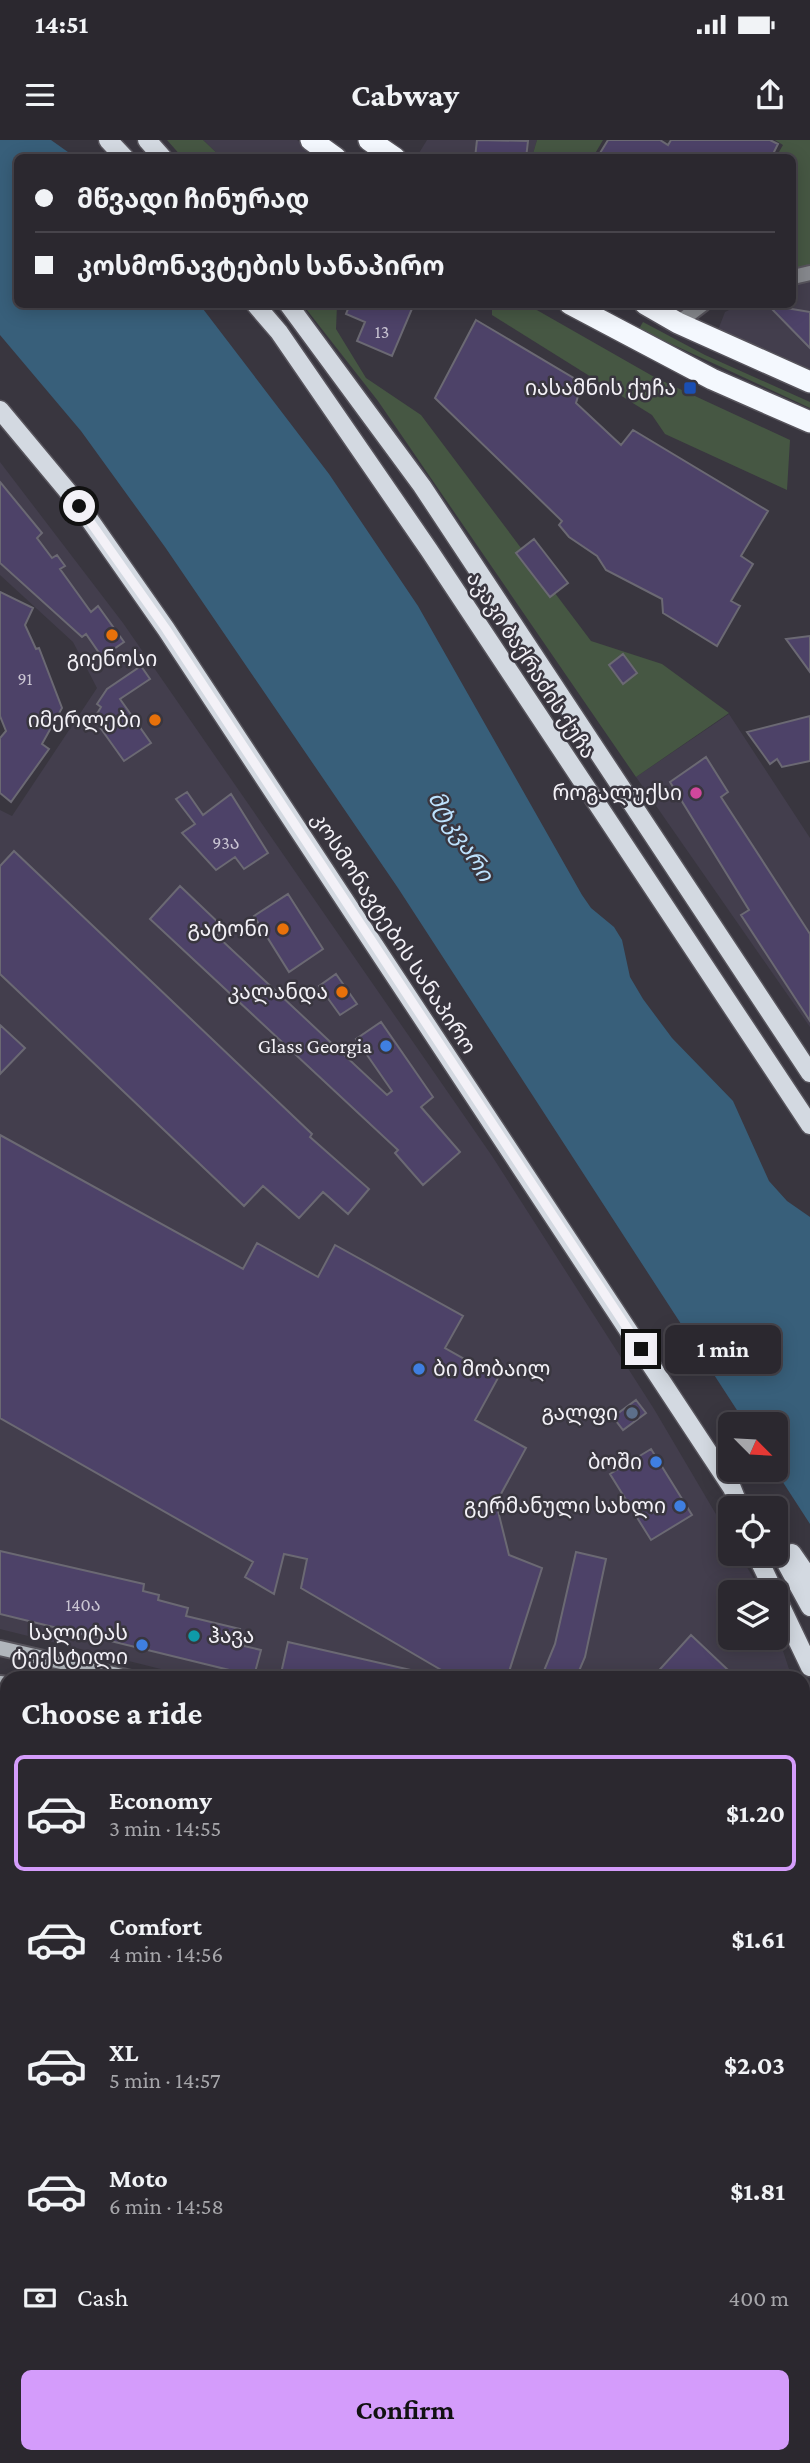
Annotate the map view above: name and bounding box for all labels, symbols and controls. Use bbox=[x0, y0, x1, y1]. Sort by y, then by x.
text: 14:51 bbox=[35, 10, 88, 39]
icon: menu bbox=[21, 76, 59, 114]
icon: share bbox=[751, 76, 789, 114]
text: Cabway bbox=[351, 77, 459, 113]
text: მწვადი ჩინურად bbox=[77, 185, 309, 214]
text: კოსმონავტების სანაპირო bbox=[77, 252, 445, 281]
house number: 13 bbox=[375, 322, 389, 342]
place label: იასამნის ქუჩა bbox=[525, 376, 676, 400]
marker: იასამნის ქუჩა bbox=[682, 380, 698, 396]
route start bbox=[63, 490, 95, 522]
street label: აკაკი ბაქრაძის ქუჩა bbox=[462, 567, 600, 763]
marker: გიენოსი bbox=[104, 627, 120, 643]
place label: გიენოსი bbox=[67, 647, 157, 671]
house number: 91 bbox=[17, 669, 33, 689]
place label: იმერლები bbox=[28, 708, 141, 733]
marker: იმერლები bbox=[147, 712, 163, 728]
place label: როგალუქსი bbox=[552, 781, 682, 806]
marker: როგალუქსი bbox=[688, 785, 704, 801]
water label: მტკვარი bbox=[422, 786, 499, 887]
street label: კოსმონავტების სანაპირო bbox=[307, 808, 481, 1058]
house number: 93ა bbox=[212, 833, 240, 853]
place label: გატონი bbox=[188, 917, 269, 941]
marker: გატონი bbox=[275, 921, 291, 937]
place label: კალანდა bbox=[227, 980, 328, 1005]
marker: კალანდა bbox=[334, 984, 350, 1000]
place label: Glass Georgia bbox=[258, 1034, 372, 1058]
marker: Glass Georgia bbox=[378, 1038, 394, 1054]
callout: 1 min bbox=[666, 1324, 781, 1374]
route end bbox=[625, 1333, 657, 1365]
text: 1 min bbox=[697, 1336, 749, 1362]
place label: ბი მობაილ bbox=[433, 1357, 550, 1382]
marker: ბი მობაილ bbox=[411, 1361, 427, 1377]
place label: გალფი bbox=[541, 1401, 618, 1426]
marker: გალფი bbox=[624, 1405, 640, 1421]
north arrow bbox=[718, 1412, 788, 1482]
map controls bbox=[718, 1412, 788, 1650]
place label: ბოში bbox=[588, 1450, 642, 1474]
marker: ბოში bbox=[648, 1454, 664, 1470]
place label: გერმანული სახლი bbox=[464, 1494, 666, 1519]
button: locate bbox=[718, 1496, 788, 1566]
marker: გერმანული სახლი bbox=[672, 1498, 688, 1514]
button: layers bbox=[718, 1580, 788, 1650]
house number: 140ა bbox=[65, 1595, 101, 1615]
place label: სალიტას ტექსტილი bbox=[11, 1621, 128, 1670]
place label: ჰავა bbox=[208, 1624, 254, 1648]
marker: ჰავა bbox=[186, 1628, 202, 1644]
marker: სალიტას ტექსტილი bbox=[134, 1637, 150, 1653]
text: Choose a ride bbox=[21, 1695, 202, 1731]
icon: car bbox=[25, 1782, 88, 1845]
text: Economy bbox=[109, 1786, 212, 1815]
text: $1.20 bbox=[726, 1799, 785, 1828]
text: 3 min · 14:55 bbox=[109, 1815, 221, 1841]
icon: car bbox=[25, 1908, 88, 1971]
text: Comfort bbox=[109, 1912, 202, 1941]
text: $1.61 bbox=[731, 1925, 785, 1954]
text: 4 min · 14:56 bbox=[109, 1941, 223, 1967]
icon: car bbox=[25, 2034, 88, 2097]
text: XL bbox=[109, 2038, 138, 2067]
text: $2.03 bbox=[724, 2051, 785, 2080]
text: 5 min · 14:57 bbox=[109, 2067, 221, 2093]
icon: car bbox=[25, 2160, 88, 2223]
text: Moto bbox=[109, 2164, 168, 2193]
text: $1.81 bbox=[730, 2177, 785, 2206]
text: 6 min · 14:58 bbox=[109, 2193, 224, 2219]
icon: cash bbox=[21, 2279, 59, 2317]
text: Cash bbox=[77, 2283, 128, 2312]
text: 400 m bbox=[728, 2285, 789, 2311]
button: Confirm bbox=[21, 2370, 789, 2450]

